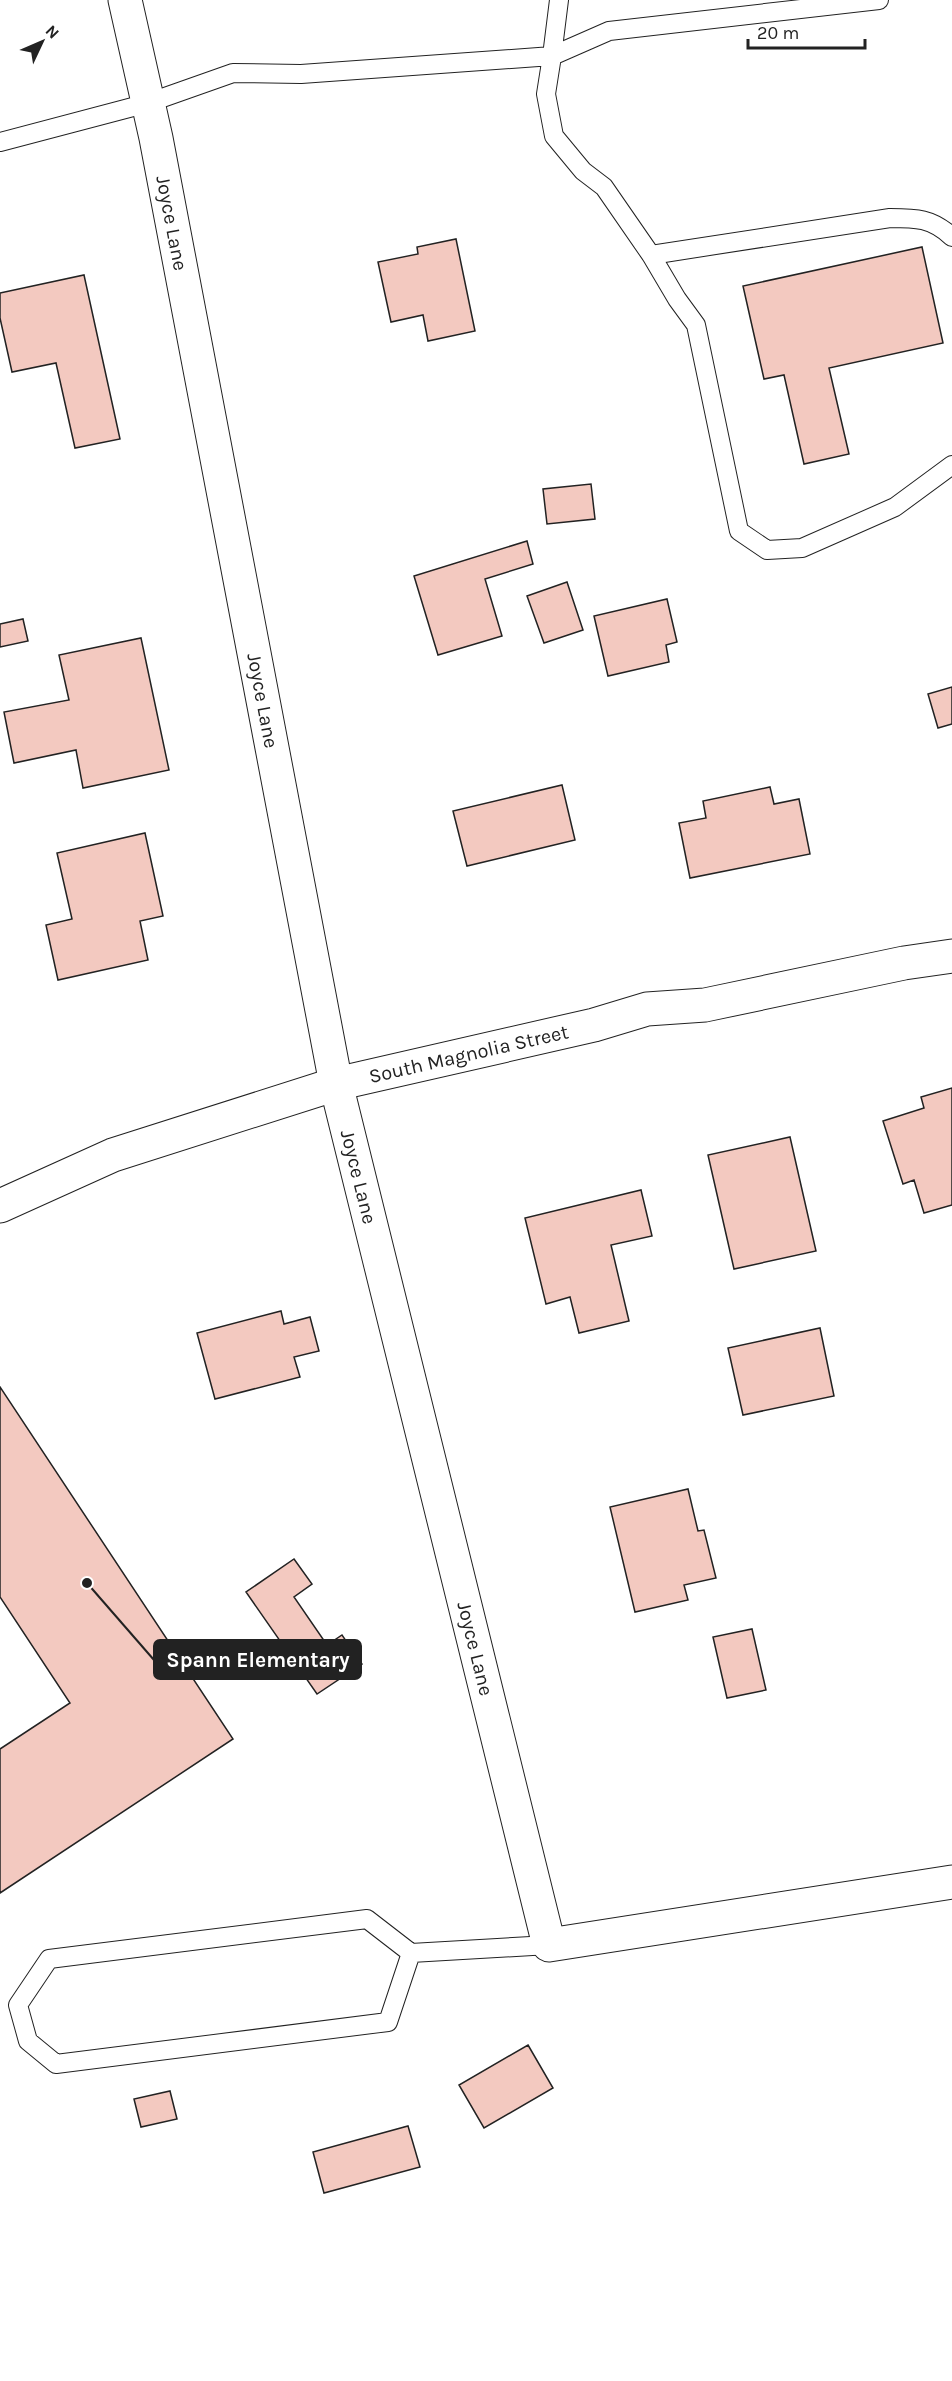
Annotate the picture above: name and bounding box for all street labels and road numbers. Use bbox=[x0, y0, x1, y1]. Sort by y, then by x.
street label: Joyce Lane bbox=[152, 174, 192, 273]
street label: Joyce Lane bbox=[243, 651, 283, 750]
street label: South Magnolia Street bbox=[367, 1020, 571, 1088]
street label: Joyce Lane bbox=[336, 1127, 382, 1226]
street label: Joyce Lane bbox=[453, 1599, 498, 1698]

